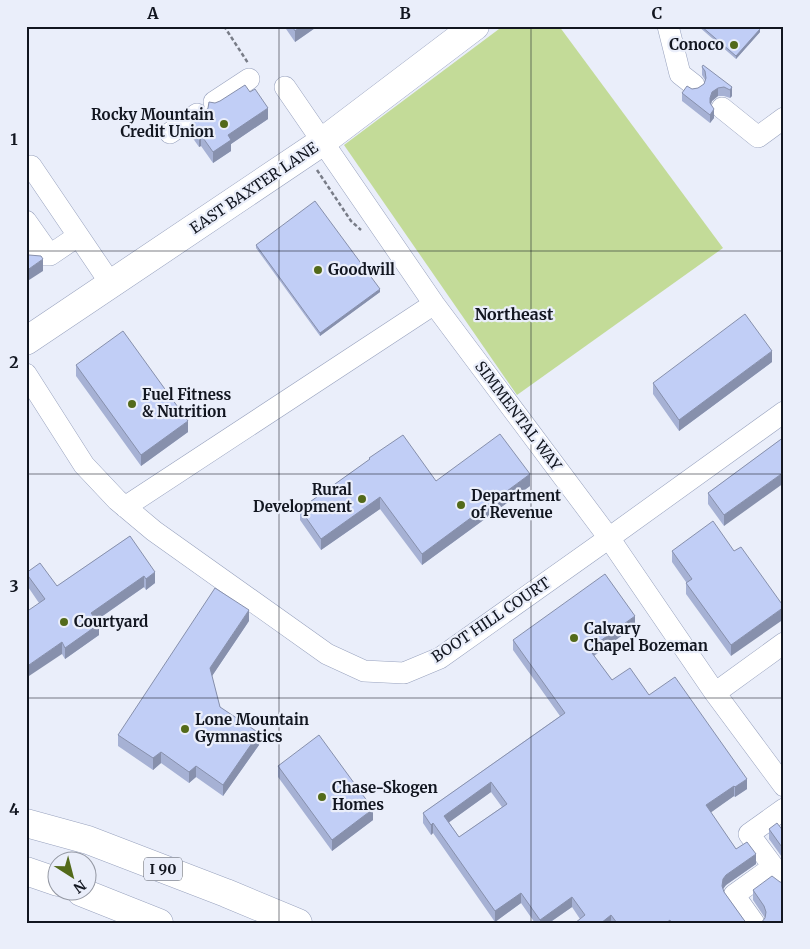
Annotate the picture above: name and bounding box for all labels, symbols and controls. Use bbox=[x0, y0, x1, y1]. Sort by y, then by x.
text: A bbox=[146, 3, 159, 23]
text: B bbox=[399, 3, 411, 23]
text: C bbox=[652, 3, 662, 23]
place label: Conoco bbox=[669, 35, 724, 54]
marker: Conoco bbox=[728, 39, 740, 51]
place label: Rocky Mountain Credit Union bbox=[91, 105, 214, 141]
marker: Rocky Mountain Credit Union bbox=[218, 118, 230, 130]
text: 1 bbox=[10, 129, 18, 149]
street label: EAST BAXTER LANE bbox=[186, 137, 322, 238]
place label: Goodwill bbox=[328, 260, 395, 279]
marker: Goodwill bbox=[312, 264, 324, 276]
district label: Northeast bbox=[475, 304, 554, 324]
text: 2 bbox=[9, 352, 19, 372]
street label: SIMMENTAL WAY bbox=[471, 357, 566, 474]
place label: Fuel Fitness & Nutrition bbox=[142, 385, 231, 421]
marker: Fuel Fitness & Nutrition bbox=[126, 398, 138, 410]
place label: Rural Development bbox=[253, 480, 352, 516]
place label: Department of Revenue bbox=[471, 486, 561, 522]
marker: Rural Development bbox=[356, 493, 368, 505]
marker: Department of Revenue bbox=[455, 499, 467, 511]
street label: BOOT HILL COURT bbox=[428, 573, 554, 666]
text: 3 bbox=[9, 576, 19, 596]
place label: Courtyard bbox=[74, 612, 148, 631]
marker: Courtyard bbox=[58, 616, 70, 628]
place label: Calvary Chapel Bozeman bbox=[584, 619, 708, 655]
marker: Calvary Chapel Bozeman bbox=[568, 632, 580, 644]
place label: Lone Mountain Gymnastics bbox=[195, 710, 309, 746]
marker: Lone Mountain Gymnastics bbox=[179, 723, 191, 735]
place label: Chase-Skogen Homes bbox=[332, 778, 438, 814]
marker: Chase-Skogen Homes bbox=[316, 791, 328, 803]
text: 4 bbox=[9, 799, 19, 819]
north arrow bbox=[48, 852, 98, 902]
road number: I 90 bbox=[144, 858, 182, 881]
text: N bbox=[70, 876, 89, 897]

